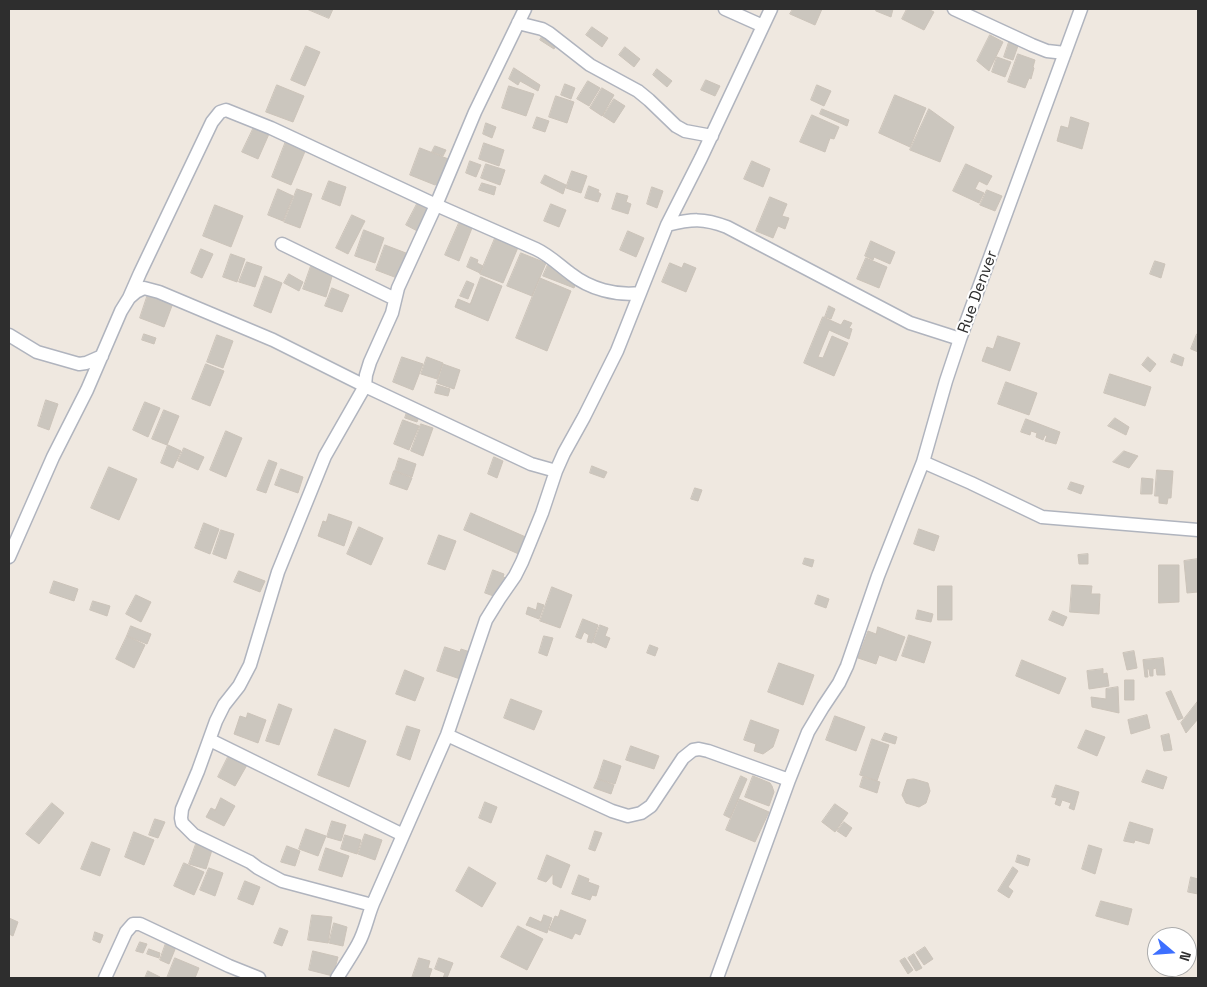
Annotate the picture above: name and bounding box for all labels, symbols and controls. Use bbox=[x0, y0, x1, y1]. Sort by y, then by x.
street label: Rue Denver bbox=[954, 248, 1002, 336]
north arrow bbox=[1147, 927, 1197, 977]
text: N bbox=[1175, 949, 1195, 964]

